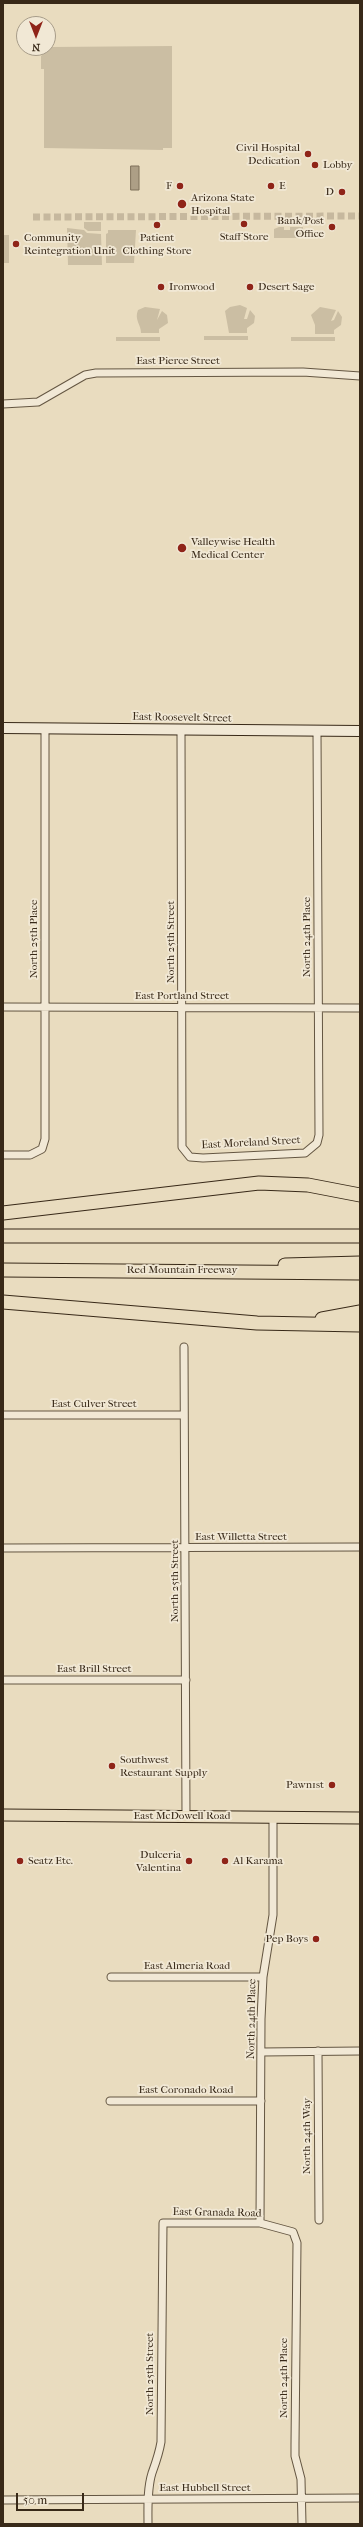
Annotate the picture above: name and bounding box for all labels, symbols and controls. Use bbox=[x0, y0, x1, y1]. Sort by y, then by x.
north arrow bbox=[16, 16, 56, 56]
text: N bbox=[32, 41, 40, 54]
place label: Civil Hospital Dedication bbox=[236, 141, 300, 167]
marker: Civil Hospital Dedication bbox=[303, 149, 313, 159]
place label: Lobby bbox=[323, 158, 352, 172]
marker: Lobby bbox=[310, 160, 320, 170]
place label: F bbox=[166, 179, 172, 193]
place label: E bbox=[279, 179, 286, 193]
marker: F bbox=[175, 181, 185, 191]
marker: E bbox=[266, 181, 276, 191]
place label: D bbox=[326, 185, 334, 199]
marker: D bbox=[337, 187, 347, 197]
place label: Arizona State Hospital bbox=[191, 191, 254, 217]
marker: Arizona State Hospital bbox=[176, 198, 188, 210]
place label: Bank/Post Office bbox=[277, 214, 324, 240]
marker: Staff Store bbox=[239, 219, 249, 229]
marker: Patient Clothing Store bbox=[152, 220, 162, 230]
marker: Bank/Post Office bbox=[327, 222, 337, 232]
place label: Staff Store bbox=[220, 230, 268, 244]
place label: Community Reintegration Unit bbox=[24, 231, 115, 257]
place label: Patient Clothing Store bbox=[122, 231, 192, 257]
marker: Community Reintegration Unit bbox=[11, 239, 21, 249]
place label: Ironwood bbox=[169, 280, 215, 294]
place label: Desert Sage bbox=[258, 280, 314, 294]
marker: Ironwood bbox=[156, 282, 166, 292]
marker: Desert Sage bbox=[245, 282, 255, 292]
street label: East Pierce Street bbox=[136, 354, 220, 368]
place label: Valleywise Health Medical Center bbox=[191, 535, 275, 561]
marker: Valleywise Health Medical Center bbox=[176, 542, 188, 554]
street label: East Roosevelt Street bbox=[132, 711, 232, 725]
street label: North 24th Place bbox=[300, 897, 314, 977]
street label: North 25th Place bbox=[27, 900, 41, 978]
street label: North 25th Street bbox=[164, 901, 178, 983]
street label: East Portland Street bbox=[135, 989, 229, 1003]
street label: East Moreland Street bbox=[201, 1134, 301, 1152]
street label: Red Mountain Freeway bbox=[127, 1263, 237, 1277]
street label: East Culver Street bbox=[51, 1397, 137, 1411]
street label: East Willetta Street bbox=[195, 1530, 287, 1544]
street label: North 25th Street bbox=[168, 1540, 182, 1622]
street label: East Brill Street bbox=[57, 1662, 131, 1676]
place label: Southwest Restaurant Supply bbox=[120, 1753, 207, 1779]
marker: Southwest Restaurant Supply bbox=[107, 1761, 117, 1771]
place label: Pawn1st bbox=[286, 1778, 324, 1792]
marker: Pawn1st bbox=[327, 1780, 337, 1790]
street label: East McDowell Road bbox=[134, 1809, 230, 1823]
place label: Dulceria Valentina bbox=[136, 1848, 181, 1874]
place label: Seatz Etc. bbox=[28, 1854, 73, 1868]
place label: Al Karama bbox=[233, 1854, 283, 1868]
marker: Seatz Etc. bbox=[15, 1856, 25, 1866]
marker: Dulceria Valentina bbox=[184, 1856, 194, 1866]
marker: Al Karama bbox=[220, 1856, 230, 1866]
place label: Pep Boys bbox=[266, 1932, 308, 1946]
marker: Pep Boys bbox=[311, 1934, 321, 1944]
street label: East Almeria Road bbox=[144, 1959, 230, 1973]
street label: North 24th Place bbox=[245, 1979, 259, 2059]
street label: East Coronado Road bbox=[138, 2083, 234, 2097]
street label: North 24th Way bbox=[300, 2098, 314, 2174]
street label: East Granada Road bbox=[172, 2206, 262, 2220]
street label: North 25th Street bbox=[143, 2333, 157, 2415]
street label: North 24th Place bbox=[277, 2338, 291, 2418]
street label: East Hubbell Street bbox=[159, 2481, 251, 2495]
scale bar bbox=[18, 2485, 86, 2511]
text: 50 m bbox=[23, 2493, 47, 2507]

